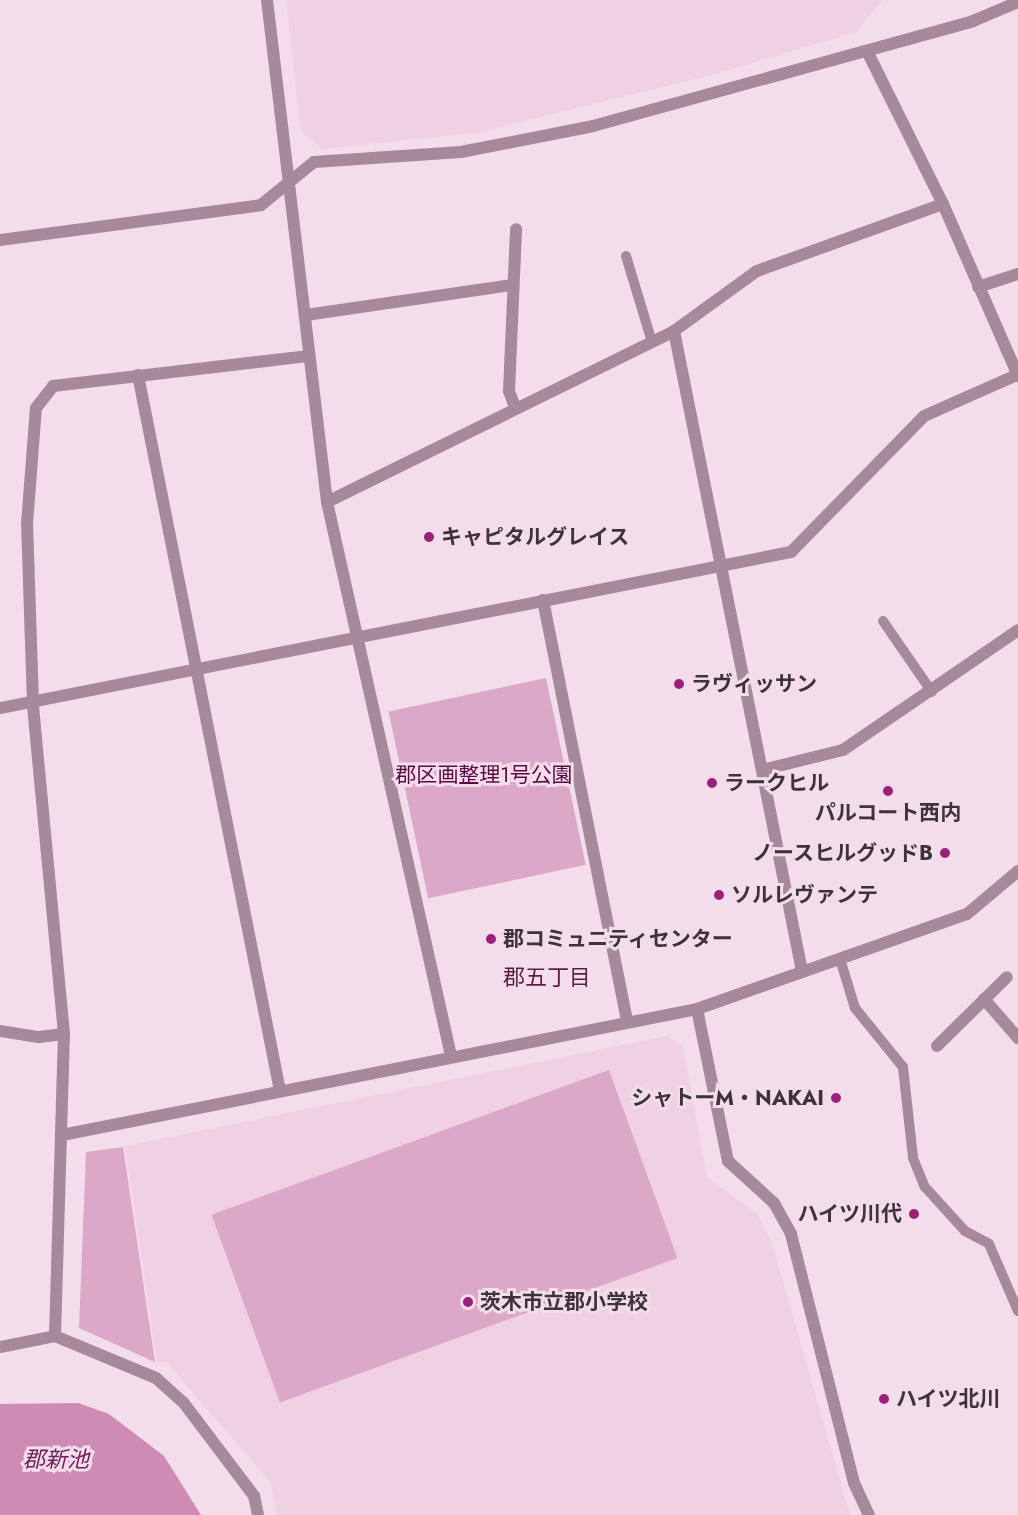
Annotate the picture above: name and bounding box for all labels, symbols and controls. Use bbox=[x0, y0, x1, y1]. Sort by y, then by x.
place label: キャピタルグレイス bbox=[441, 524, 630, 550]
marker: キャピタルグレイス bbox=[422, 530, 436, 544]
place label: ラヴィッサン bbox=[691, 671, 817, 697]
marker: ラヴィッサン bbox=[672, 677, 686, 691]
park label: 郡区画整理1号公園 bbox=[395, 762, 573, 788]
place label: ラークヒル bbox=[724, 770, 829, 796]
marker: ラークヒル bbox=[705, 776, 719, 790]
marker: パルコート西内 bbox=[881, 784, 895, 798]
place label: パルコート西内 bbox=[815, 800, 961, 826]
place label: ノースヒルグッドB bbox=[751, 840, 933, 866]
marker: ノースヒルグッドB bbox=[938, 846, 952, 860]
place label: ソルレヴァンテ bbox=[731, 882, 878, 908]
marker: ソルレヴァンテ bbox=[712, 888, 726, 902]
place label: 郡コミュニティセンター bbox=[503, 926, 734, 952]
marker: 郡コミュニティセンター bbox=[484, 932, 498, 946]
district label: 郡五丁目 bbox=[503, 965, 591, 991]
place label: シャトーM・NAKAI bbox=[631, 1085, 824, 1111]
marker: シャトーM・NAKAI bbox=[829, 1091, 843, 1105]
place label: ハイツ川代 bbox=[797, 1201, 902, 1227]
marker: ハイツ川代 bbox=[907, 1207, 921, 1221]
place label: 茨木市立郡小学校 bbox=[480, 1289, 648, 1315]
marker: 茨木市立郡小学校 bbox=[461, 1295, 475, 1309]
place label: ハイツ北川 bbox=[896, 1386, 1001, 1412]
marker: ハイツ北川 bbox=[877, 1392, 891, 1406]
water label: 郡新池 bbox=[23, 1447, 89, 1473]

